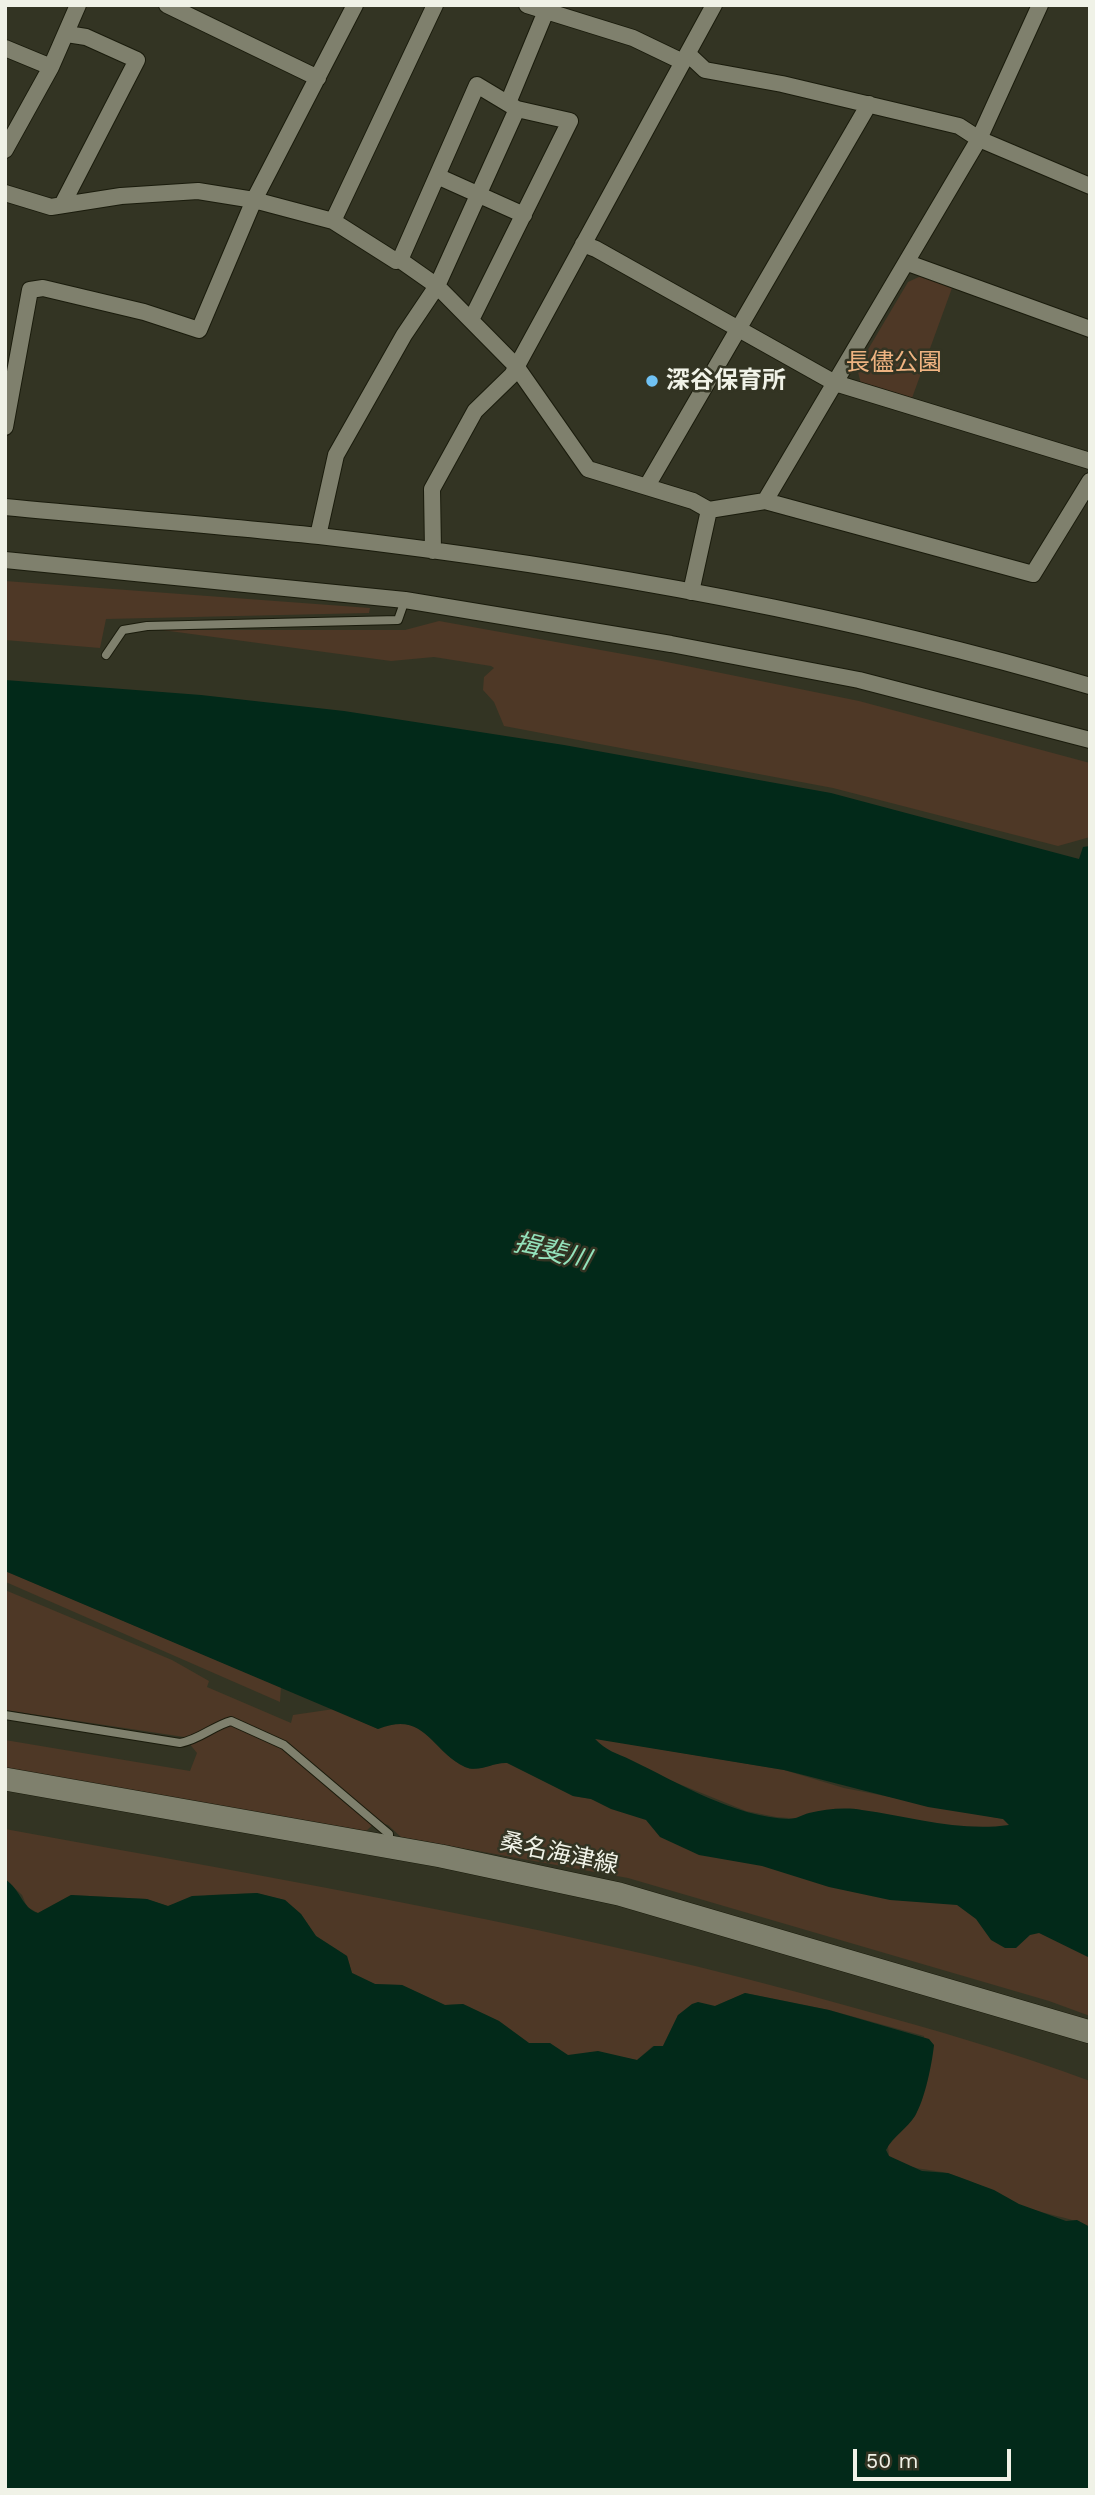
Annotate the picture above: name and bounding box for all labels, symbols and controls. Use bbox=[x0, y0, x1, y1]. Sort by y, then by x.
park label: 長儘公園 bbox=[846, 349, 942, 377]
place label: 深谷保育所 bbox=[666, 367, 786, 395]
marker: 深谷保育所 bbox=[644, 373, 660, 389]
water label: 揖斐川 bbox=[510, 1227, 594, 1277]
street label: 桑名海津線 bbox=[497, 1827, 621, 1881]
scale bar bbox=[857, 2436, 1014, 2480]
text: 50 m bbox=[866, 2448, 918, 2473]

